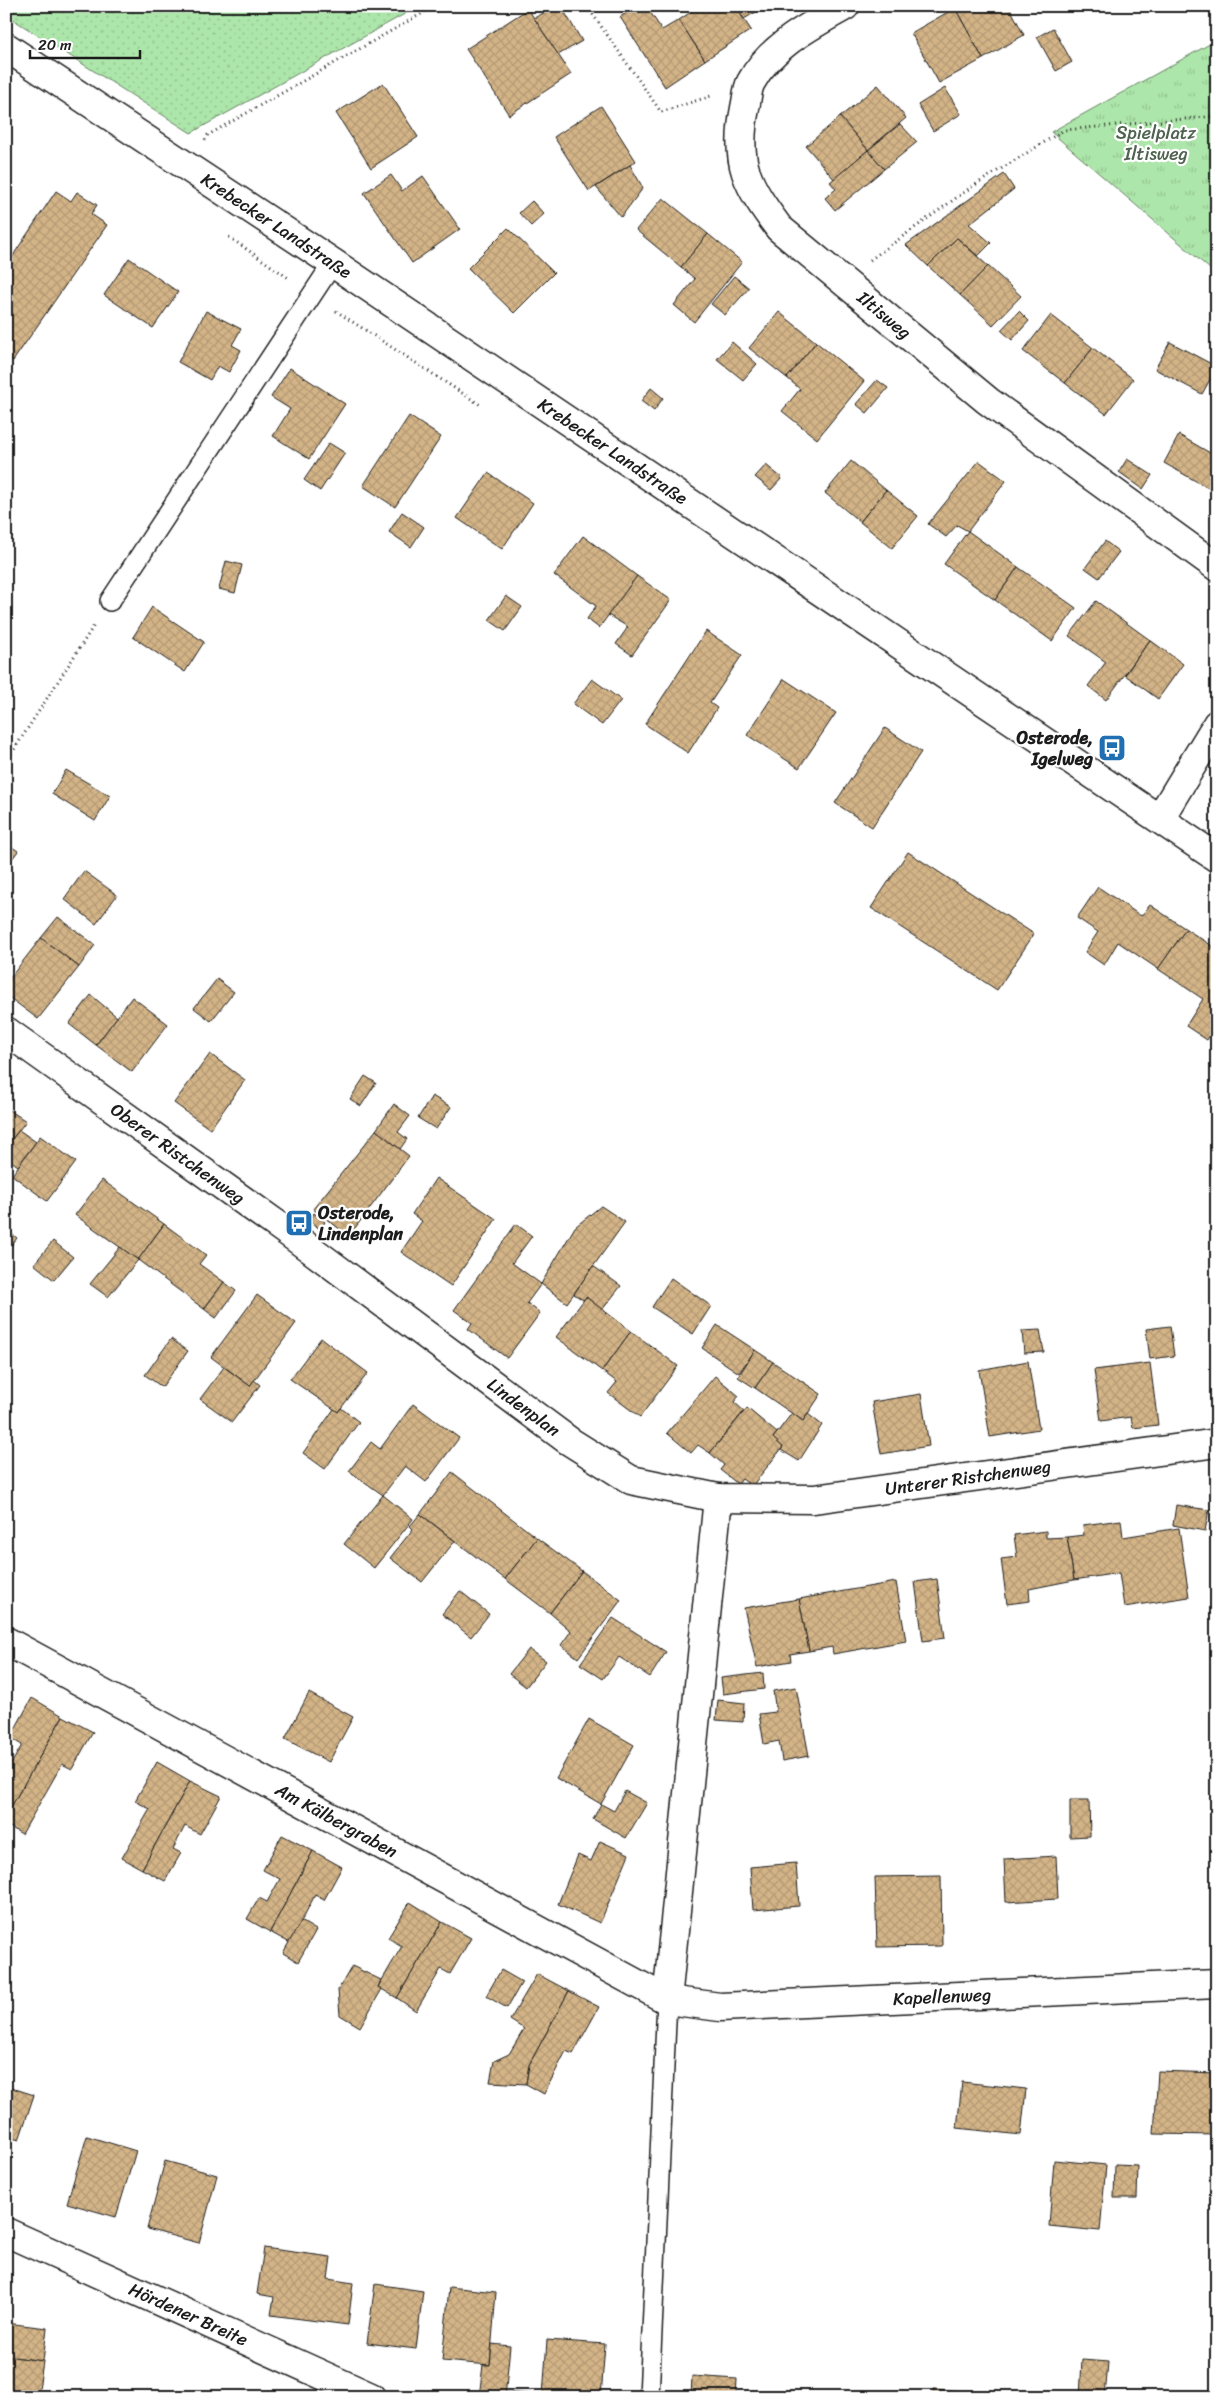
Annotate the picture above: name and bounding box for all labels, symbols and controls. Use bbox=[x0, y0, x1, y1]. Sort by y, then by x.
scale bar bbox=[30, 28, 140, 60]
text: 20 m bbox=[38, 32, 72, 58]
park label: Spielplatz Iltisweg bbox=[1116, 117, 1197, 170]
street label: Krebecker Landstraße bbox=[194, 164, 359, 288]
street label: Iltisweg bbox=[849, 282, 919, 348]
street label: Krebecker Landstraße bbox=[531, 389, 695, 514]
place label: Osterode, Igelweg bbox=[1016, 722, 1093, 775]
bus stop icon: Osterode, Igelweg bbox=[1097, 733, 1127, 763]
street label: Oberer Ristchenweg bbox=[103, 1094, 252, 1213]
place label: Osterode, Lindenplan bbox=[318, 1197, 403, 1250]
bus stop icon: Osterode, Lindenplan bbox=[284, 1208, 314, 1238]
street label: Lindenplan bbox=[480, 1369, 567, 1446]
street label: Unterer Ristchenweg bbox=[883, 1450, 1053, 1505]
street label: Am Kälbergraben bbox=[268, 1774, 404, 1867]
street label: Kapellenweg bbox=[892, 1978, 992, 2015]
street label: Hördener Breite bbox=[123, 2273, 253, 2355]

